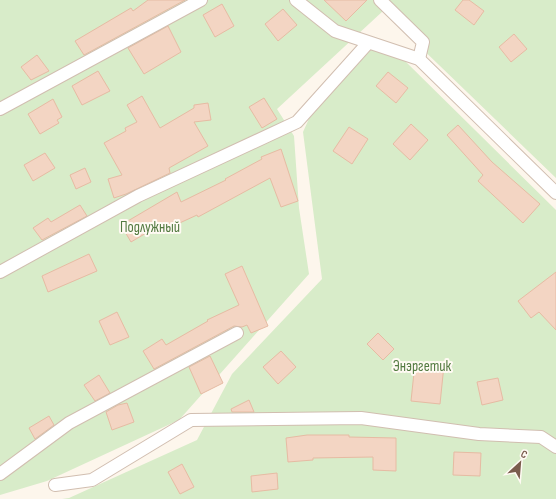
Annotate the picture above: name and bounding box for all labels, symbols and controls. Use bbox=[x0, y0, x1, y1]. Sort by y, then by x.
park label: Подлужный bbox=[120, 218, 180, 237]
park label: Энэргетик bbox=[393, 357, 452, 376]
north arrow bbox=[500, 443, 540, 483]
text: С bbox=[519, 447, 530, 462]

